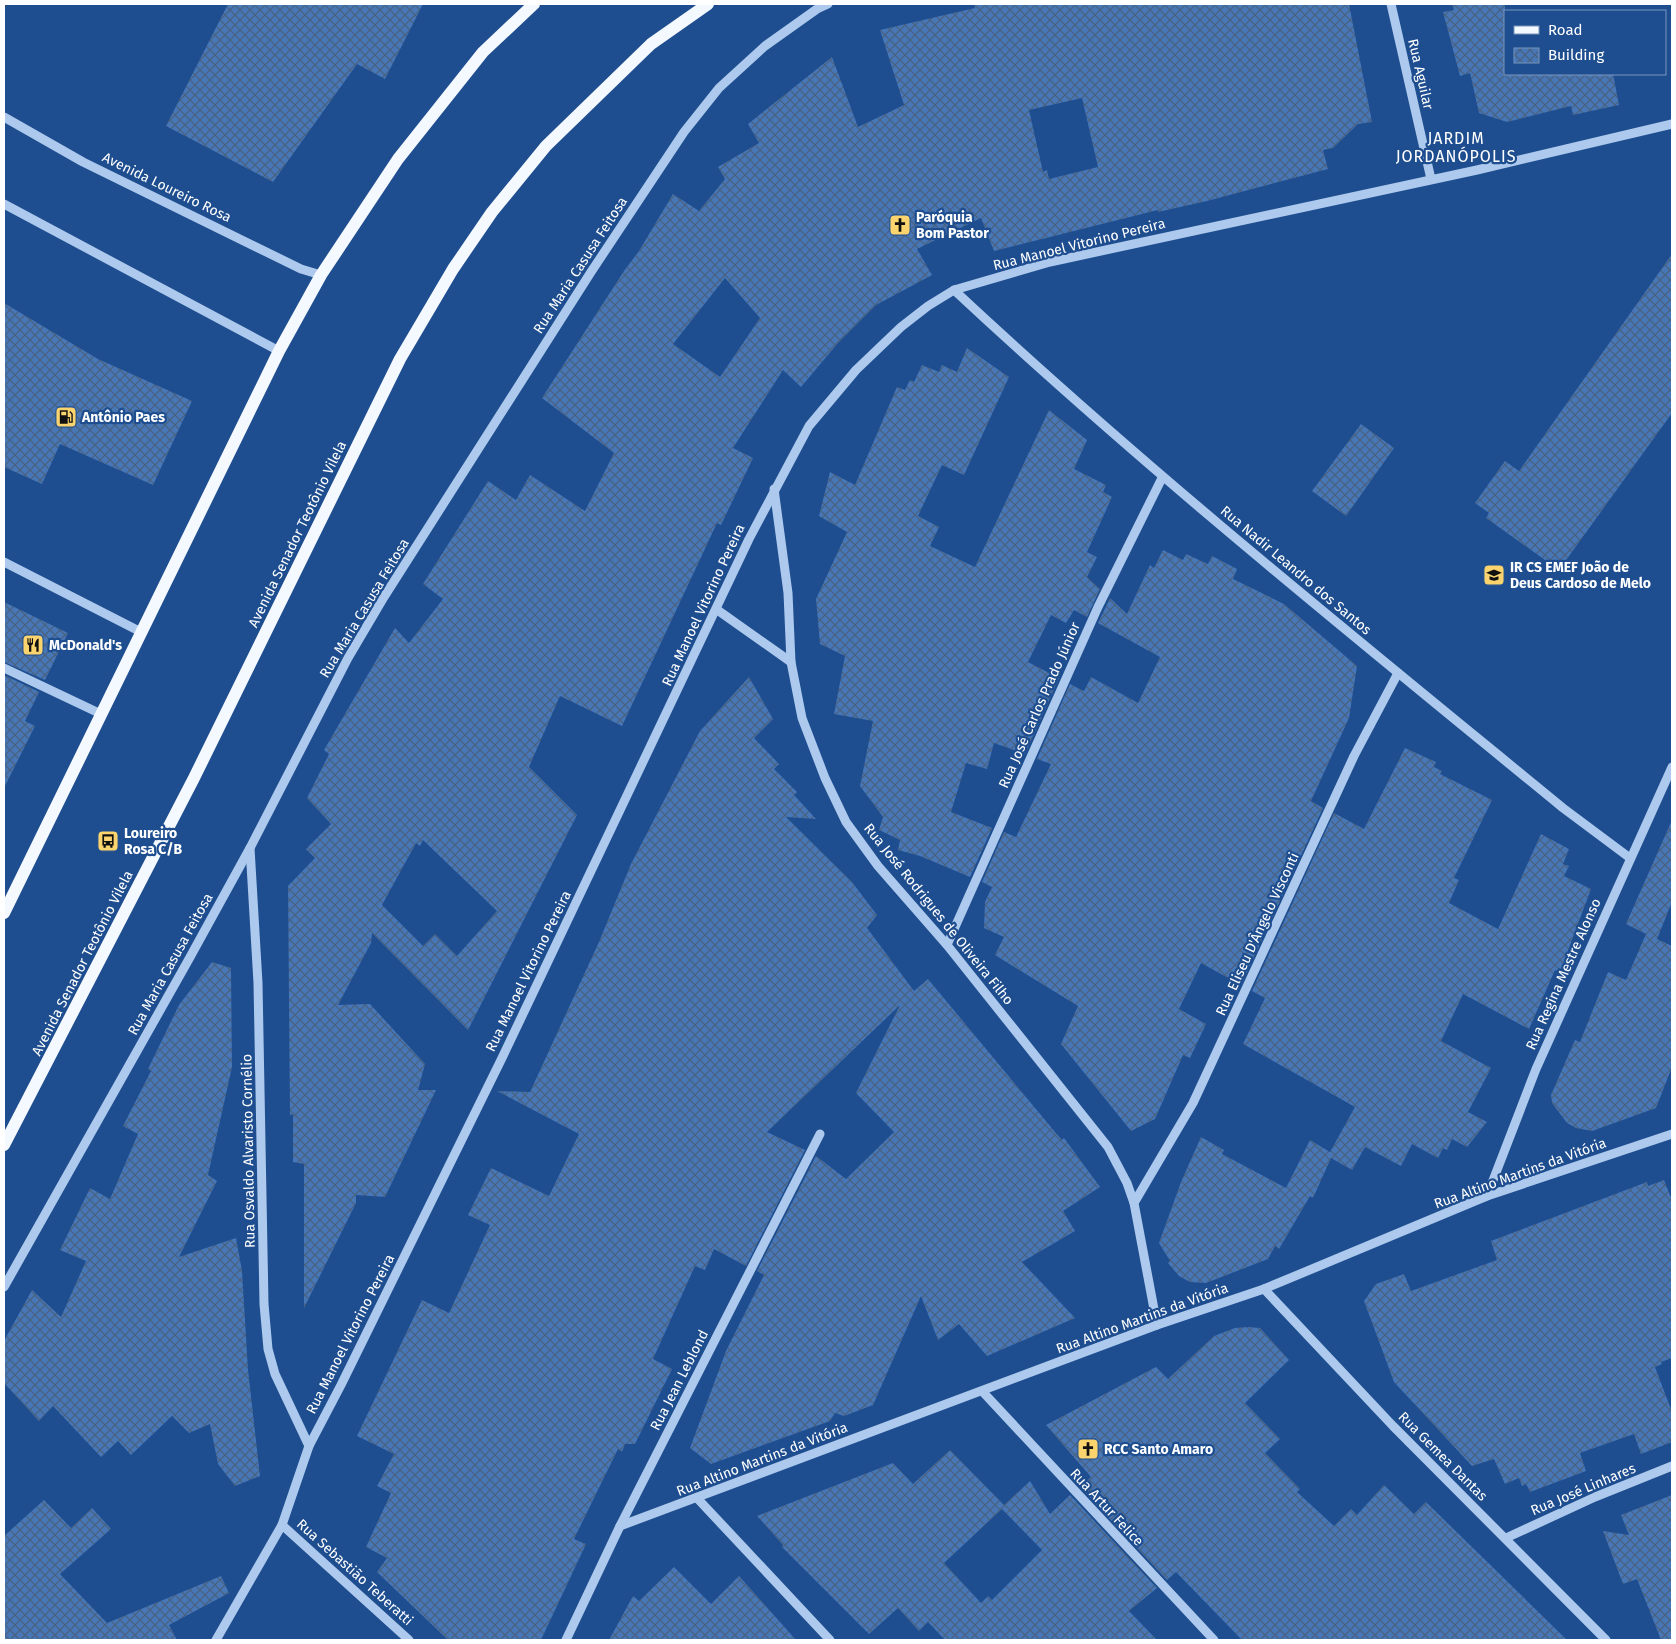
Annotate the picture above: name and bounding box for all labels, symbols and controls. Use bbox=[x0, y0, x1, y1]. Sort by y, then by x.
legend bbox=[1504, 10, 1666, 75]
text: Road bbox=[1548, 21, 1583, 39]
street label: Rua Aguilar bbox=[1404, 37, 1437, 112]
text: Building bbox=[1548, 46, 1604, 64]
district label: JARDIM JORDANÓPOLIS bbox=[1396, 129, 1516, 166]
street label: Avenida Loureiro Rosa bbox=[100, 149, 234, 226]
street label: Rua Maria Casusa Feitosa bbox=[530, 194, 631, 337]
place label: Paróquia Bom Pastor bbox=[916, 209, 989, 242]
church icon: Paróquia Bom Pastor bbox=[888, 213, 912, 237]
street label: Rua Manoel Vitorino Pereira bbox=[991, 215, 1167, 274]
fuel station icon: Antônio Paes bbox=[54, 405, 78, 429]
place label: Antônio Paes bbox=[81, 409, 165, 426]
street label: Avenida Senador Teotônio Vilela bbox=[245, 438, 350, 630]
street label: Rua Nadir Leandro dos Santos bbox=[1217, 502, 1375, 639]
street label: Rua Manoel Vitorino Pereira bbox=[658, 521, 749, 689]
street label: Rua Maria Casusa Feitosa bbox=[316, 535, 413, 681]
place label: IR CS EMEF João de Deus Cardoso de Melo bbox=[1510, 559, 1651, 592]
school or university icon: IR CS EMEF João de Deus Cardoso de Melo bbox=[1482, 563, 1506, 587]
street label: Rua José Carlos Prado Júnior bbox=[995, 619, 1084, 791]
restaurant icon: McDonald's bbox=[21, 633, 45, 657]
place label: McDonald's bbox=[49, 637, 122, 654]
street label: Rua José Rodrigues de Oliveira Filho bbox=[860, 820, 1017, 1008]
place label: Loureiro Rosa C/B bbox=[124, 825, 183, 858]
bus stop icon: Loureiro Rosa C/B bbox=[96, 829, 120, 853]
street label: Rua Eliseu D'Ângelo Visconti bbox=[1211, 850, 1303, 1018]
street label: Avenida Senador Teotônio Vilela bbox=[28, 868, 137, 1059]
street label: Rua Manoel Vitorino Pereira bbox=[482, 888, 575, 1054]
street label: Rua Maria Casusa Feitosa bbox=[124, 890, 217, 1038]
street label: Rua Regina Mestre Alonso bbox=[1522, 896, 1605, 1053]
street label: Rua Osvaldo Alvaristo Cornélio bbox=[238, 1054, 259, 1248]
street label: Rua Altino Martins da Vitória bbox=[1432, 1134, 1609, 1213]
street label: Rua Manoel Vitorino Pereira bbox=[303, 1252, 398, 1417]
street label: Rua Altino Martins da Vitória bbox=[1054, 1279, 1231, 1358]
street label: Rua Jean Leblond bbox=[647, 1327, 712, 1433]
street label: Rua Gemea Dantas bbox=[1395, 1408, 1491, 1505]
street label: Rua Altino Martins da Vitória bbox=[674, 1419, 850, 1500]
church icon: RCC Santo Amaro bbox=[1076, 1437, 1100, 1461]
place label: RCC Santo Amaro bbox=[1104, 1441, 1213, 1458]
street label: Rua José Linhares bbox=[1528, 1460, 1639, 1519]
street label: Rua Artur Felice bbox=[1066, 1465, 1147, 1550]
street label: Rua Sebastião Teberatti bbox=[293, 1516, 416, 1629]

